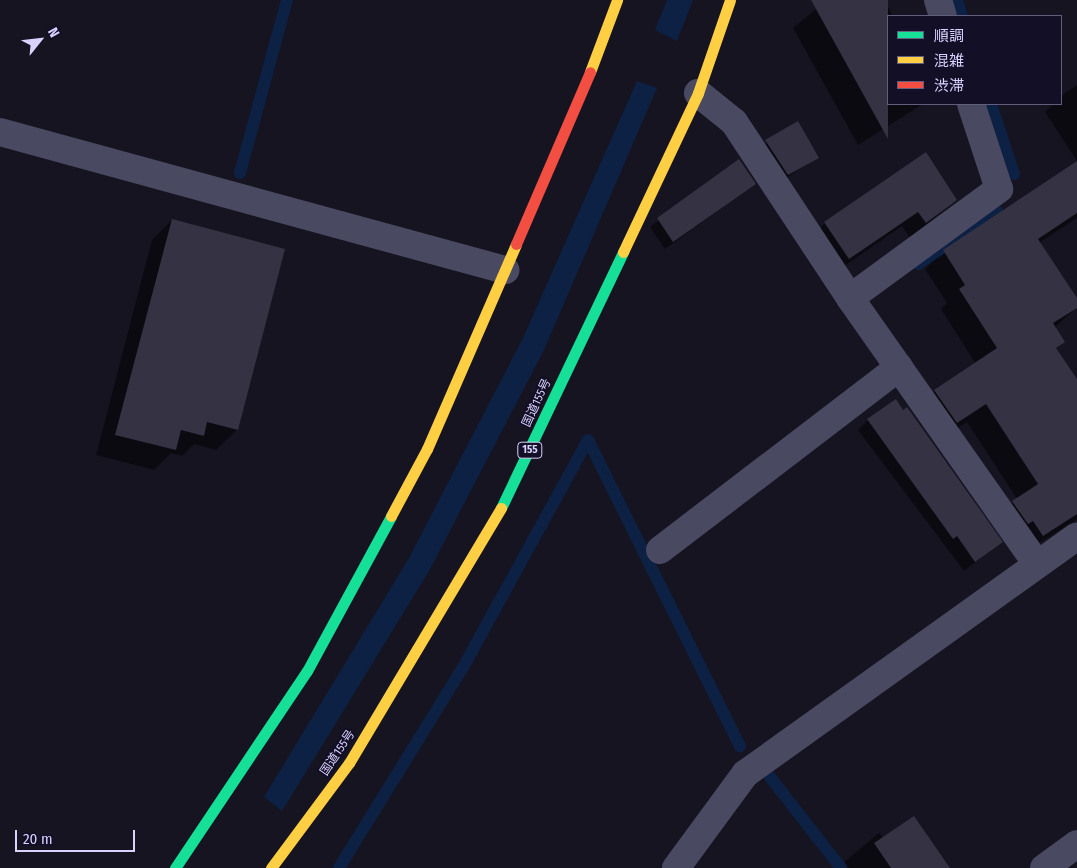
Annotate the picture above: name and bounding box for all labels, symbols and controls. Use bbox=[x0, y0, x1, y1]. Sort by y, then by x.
north arrow bbox=[15, 15, 65, 65]
legend bbox=[887, 15, 1062, 105]
text: N bbox=[44, 25, 63, 40]
text: 順調 bbox=[934, 27, 964, 45]
text: 混雑 bbox=[934, 52, 964, 70]
text: 渋滞 bbox=[934, 77, 964, 95]
street label: 国道155号 bbox=[520, 377, 554, 429]
road number: 155 bbox=[516, 442, 544, 458]
street label: 国道155号 bbox=[318, 728, 358, 778]
scale bar bbox=[18, 820, 138, 852]
text: 20 m bbox=[23, 830, 53, 848]

